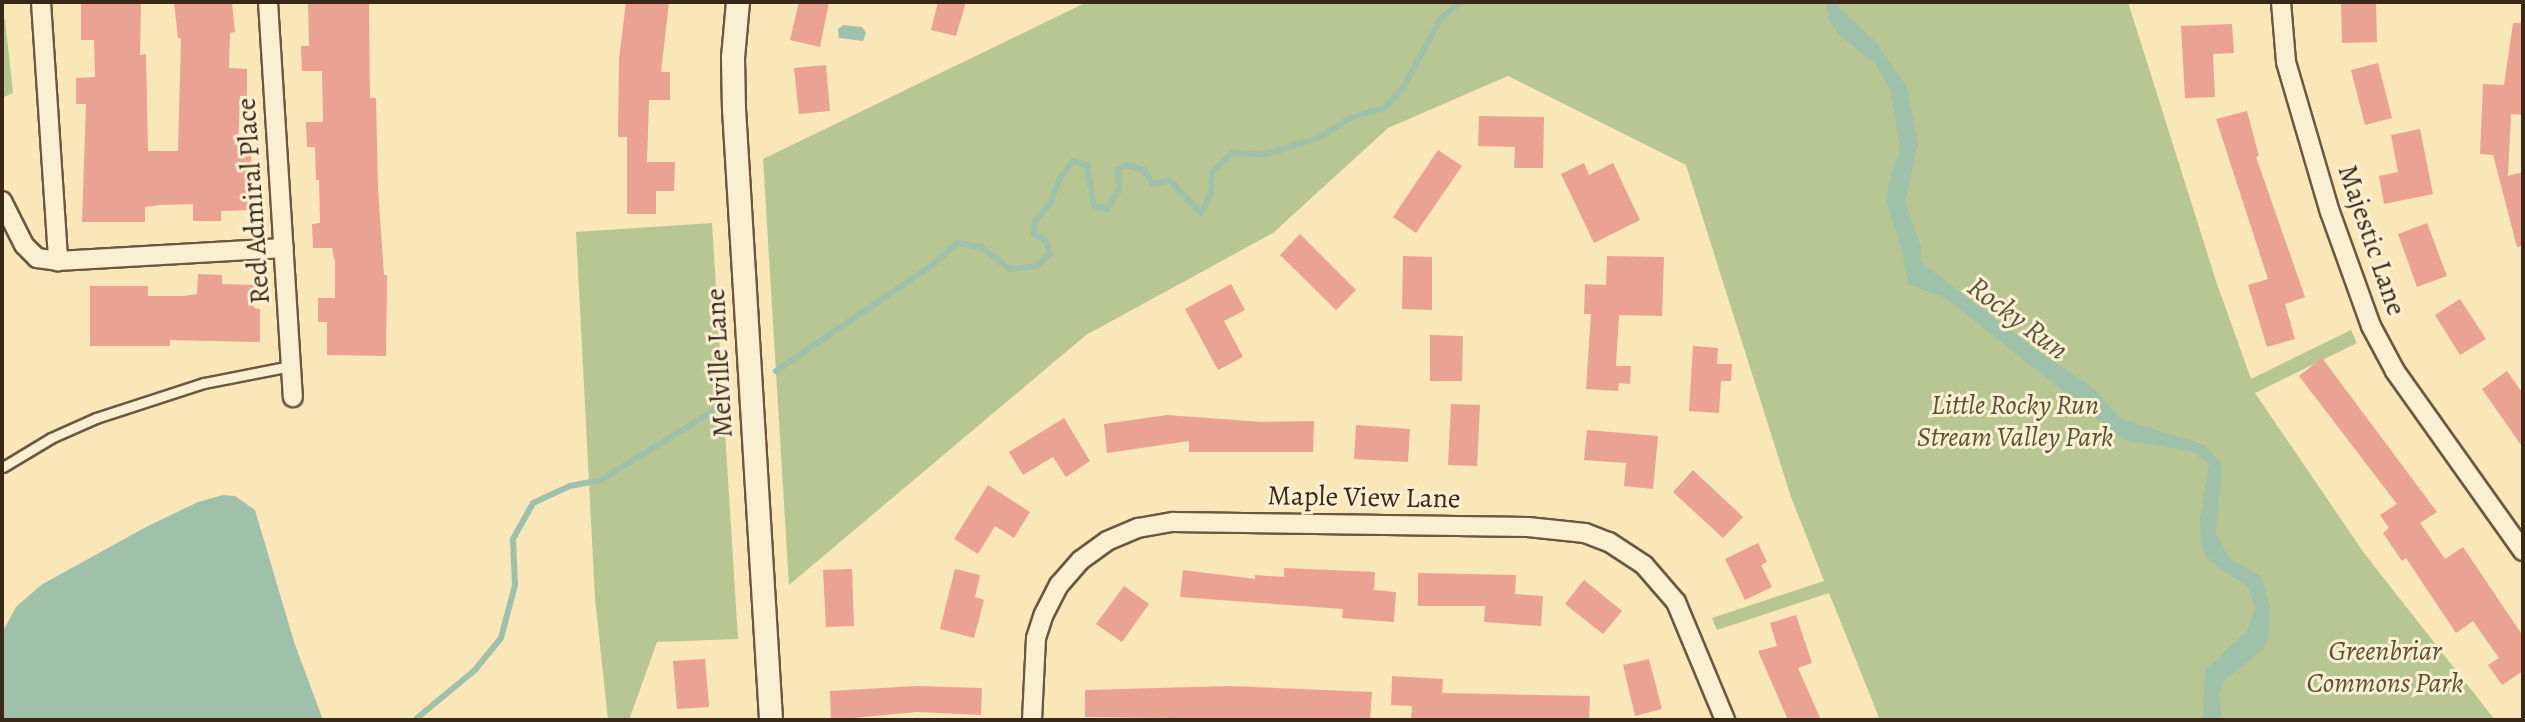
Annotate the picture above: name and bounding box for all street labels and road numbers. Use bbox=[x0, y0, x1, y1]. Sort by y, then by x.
street label: Red Admiral Place bbox=[229, 97, 277, 305]
street label: Majestic Lane bbox=[2331, 160, 2413, 320]
street label: Melville Lane bbox=[698, 287, 740, 439]
street label: Maple View Lane bbox=[1267, 479, 1461, 515]

